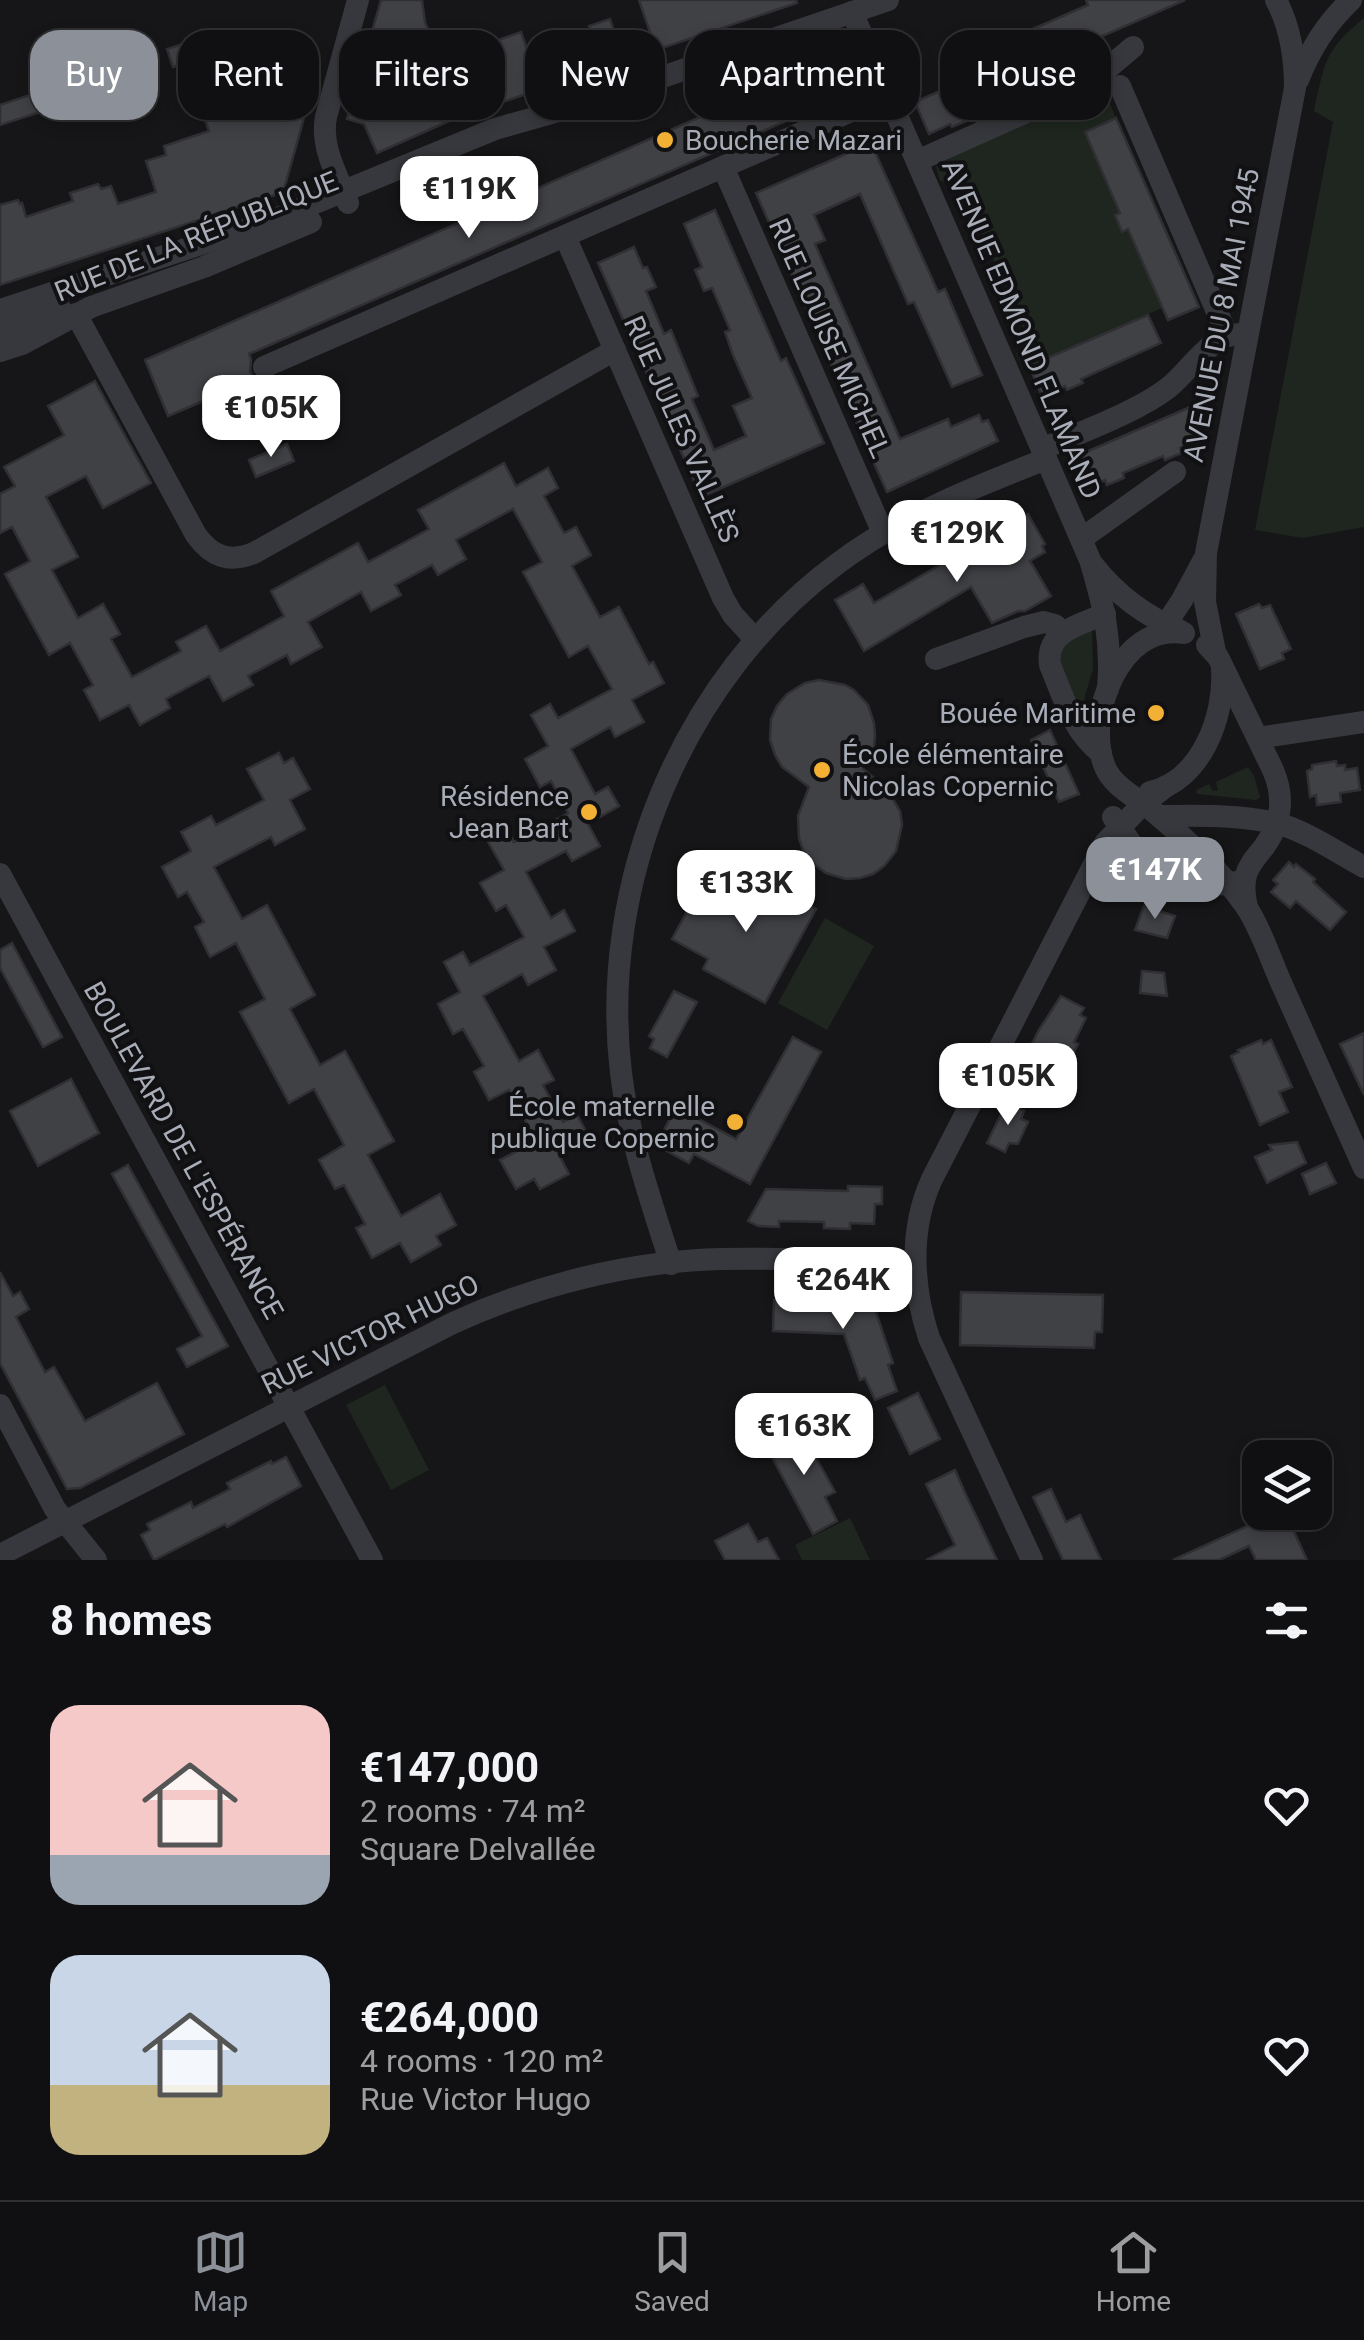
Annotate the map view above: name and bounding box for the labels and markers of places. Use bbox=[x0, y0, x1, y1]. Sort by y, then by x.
place label: Boucherie Mazari bbox=[685, 124, 902, 157]
marker: Boucherie Mazari bbox=[654, 129, 676, 151]
pin: €119K bbox=[399, 156, 539, 241]
pin: €105K bbox=[201, 375, 341, 460]
pin: €129K bbox=[887, 500, 1027, 585]
place label: Bouée Maritime bbox=[939, 697, 1136, 730]
marker: Bouée Maritime bbox=[1145, 702, 1167, 724]
place label: École élémentaire Nicolas Copernic bbox=[842, 738, 1064, 803]
marker: École élémentaire Nicolas Copernic bbox=[811, 759, 833, 781]
place label: Résidence Jean Bart bbox=[440, 780, 569, 845]
marker: Résidence Jean Bart bbox=[578, 801, 600, 823]
pin: €147K bbox=[1085, 837, 1225, 922]
pin: €133K bbox=[676, 850, 816, 935]
pin: €105K bbox=[938, 1043, 1078, 1128]
place label: École maternelle publique Copernic bbox=[490, 1090, 715, 1155]
marker: École maternelle publique Copernic bbox=[724, 1111, 746, 1133]
pin: €264K bbox=[773, 1247, 913, 1332]
pin: €163K bbox=[734, 1393, 874, 1478]

